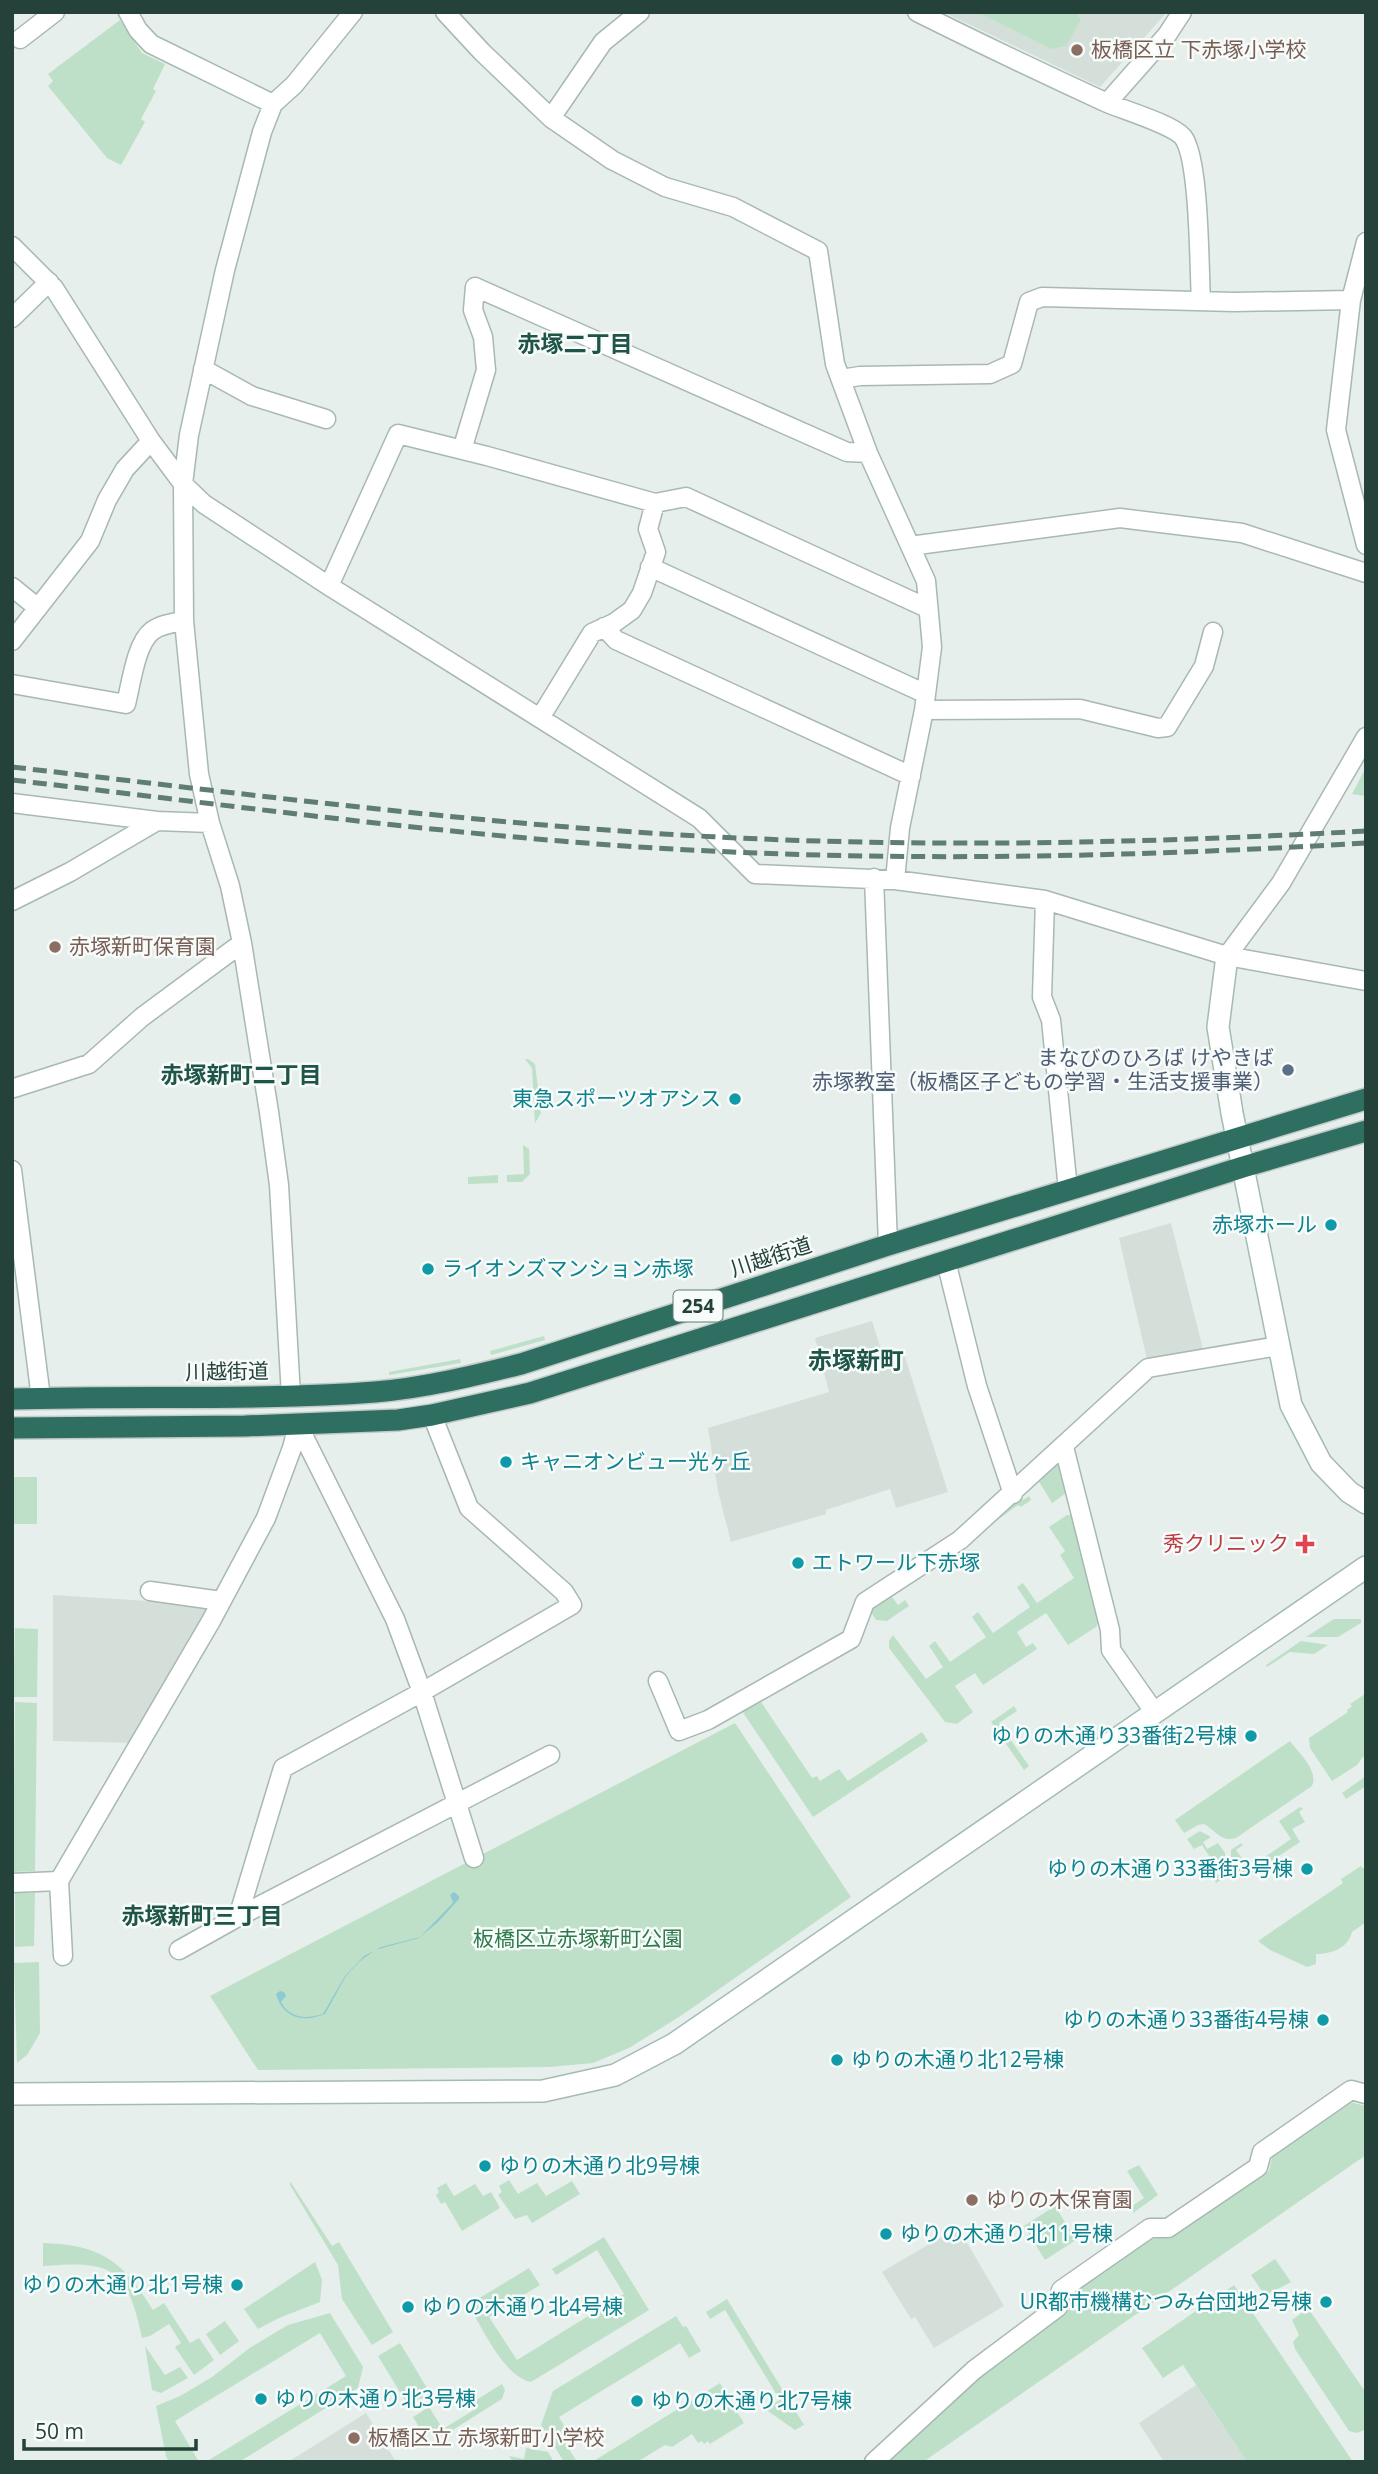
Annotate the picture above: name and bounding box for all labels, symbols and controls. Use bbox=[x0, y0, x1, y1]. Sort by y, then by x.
place label: 板橋区立 下赤塚小学校 bbox=[1091, 35, 1306, 63]
marker: 板橋区立 下赤塚小学校 bbox=[1069, 42, 1085, 58]
district label: 赤塚二丁目 bbox=[518, 327, 633, 359]
place label: 赤塚新町保育園 bbox=[69, 932, 216, 960]
marker: 赤塚新町保育園 bbox=[47, 939, 63, 955]
place label: まなびのひろば けやきば 赤塚教室（板橋区子どもの学習・生活支援事業） bbox=[812, 1043, 1274, 1095]
district label: 赤塚新町二丁目 bbox=[161, 1058, 322, 1090]
marker: まなびのひろば けやきば 赤塚教室（板橋区子どもの学習・生活支援事業） bbox=[1280, 1062, 1296, 1078]
place label: 東急スポーツオアシス bbox=[512, 1084, 721, 1112]
marker: 東急スポーツオアシス bbox=[727, 1091, 743, 1107]
place label: 赤塚ホール bbox=[1212, 1210, 1317, 1238]
marker: 赤塚ホール bbox=[1323, 1217, 1339, 1233]
street label: 川越街道 bbox=[726, 1230, 815, 1282]
place label: ライオンズマンション赤塚 bbox=[442, 1254, 694, 1282]
marker: ライオンズマンション赤塚 bbox=[420, 1261, 436, 1277]
road number: 254 bbox=[674, 1290, 722, 1322]
district label: 赤塚新町 bbox=[808, 1343, 904, 1376]
street label: 川越街道 bbox=[185, 1356, 269, 1386]
place label: キャニオンビュー光ヶ丘 bbox=[520, 1447, 751, 1475]
marker: キャニオンビュー光ヶ丘 bbox=[498, 1454, 514, 1470]
place label: 秀クリニック bbox=[1163, 1529, 1289, 1557]
marker: 秀クリニック bbox=[1295, 1534, 1315, 1554]
place label: エトワール下赤塚 bbox=[812, 1548, 980, 1576]
marker: エトワール下赤塚 bbox=[790, 1555, 806, 1571]
place label: ゆりの木通り33番街2号棟 bbox=[991, 1721, 1237, 1749]
marker: ゆりの木通り33番街2号棟 bbox=[1243, 1728, 1259, 1744]
place label: ゆりの木通り33番街3号棟 bbox=[1047, 1854, 1293, 1882]
marker: ゆりの木通り33番街3号棟 bbox=[1299, 1861, 1315, 1877]
district label: 赤塚新町三丁目 bbox=[122, 1899, 283, 1931]
park label: 板橋区立赤塚新町公園 bbox=[473, 1924, 683, 1952]
place label: ゆりの木通り33番街4号棟 bbox=[1063, 2005, 1309, 2033]
marker: ゆりの木通り33番街4号棟 bbox=[1315, 2012, 1331, 2028]
place label: ゆりの木通り北12号棟 bbox=[851, 2045, 1064, 2073]
marker: ゆりの木通り北12号棟 bbox=[829, 2052, 845, 2068]
place label: ゆりの木通り北9号棟 bbox=[499, 2151, 700, 2179]
marker: ゆりの木通り北9号棟 bbox=[477, 2158, 493, 2174]
place label: ゆりの木保育園 bbox=[986, 2185, 1133, 2213]
marker: ゆりの木保育園 bbox=[964, 2192, 980, 2208]
place label: ゆりの木通り北11号棟 bbox=[900, 2219, 1113, 2247]
marker: ゆりの木通り北11号棟 bbox=[878, 2226, 894, 2242]
place label: ゆりの木通り北1号棟 bbox=[22, 2270, 223, 2298]
marker: ゆりの木通り北1号棟 bbox=[229, 2277, 245, 2293]
place label: UR都市機構むつみ台団地2号棟 bbox=[1020, 2287, 1312, 2315]
place label: ゆりの木通り北4号棟 bbox=[422, 2292, 623, 2320]
marker: UR都市機構むつみ台団地2号棟 bbox=[1318, 2294, 1334, 2310]
marker: ゆりの木通り北4号棟 bbox=[400, 2299, 416, 2315]
place label: ゆりの木通り北3号棟 bbox=[275, 2384, 476, 2412]
place label: ゆりの木通り北7号棟 bbox=[651, 2386, 852, 2414]
marker: ゆりの木通り北3号棟 bbox=[253, 2391, 269, 2407]
marker: ゆりの木通り北7号棟 bbox=[629, 2393, 645, 2409]
scale bar bbox=[24, 2408, 196, 2452]
text: 50 m bbox=[35, 2417, 84, 2445]
place label: 板橋区立 赤塚新町小学校 bbox=[368, 2423, 604, 2451]
marker: 板橋区立 赤塚新町小学校 bbox=[346, 2430, 362, 2446]

